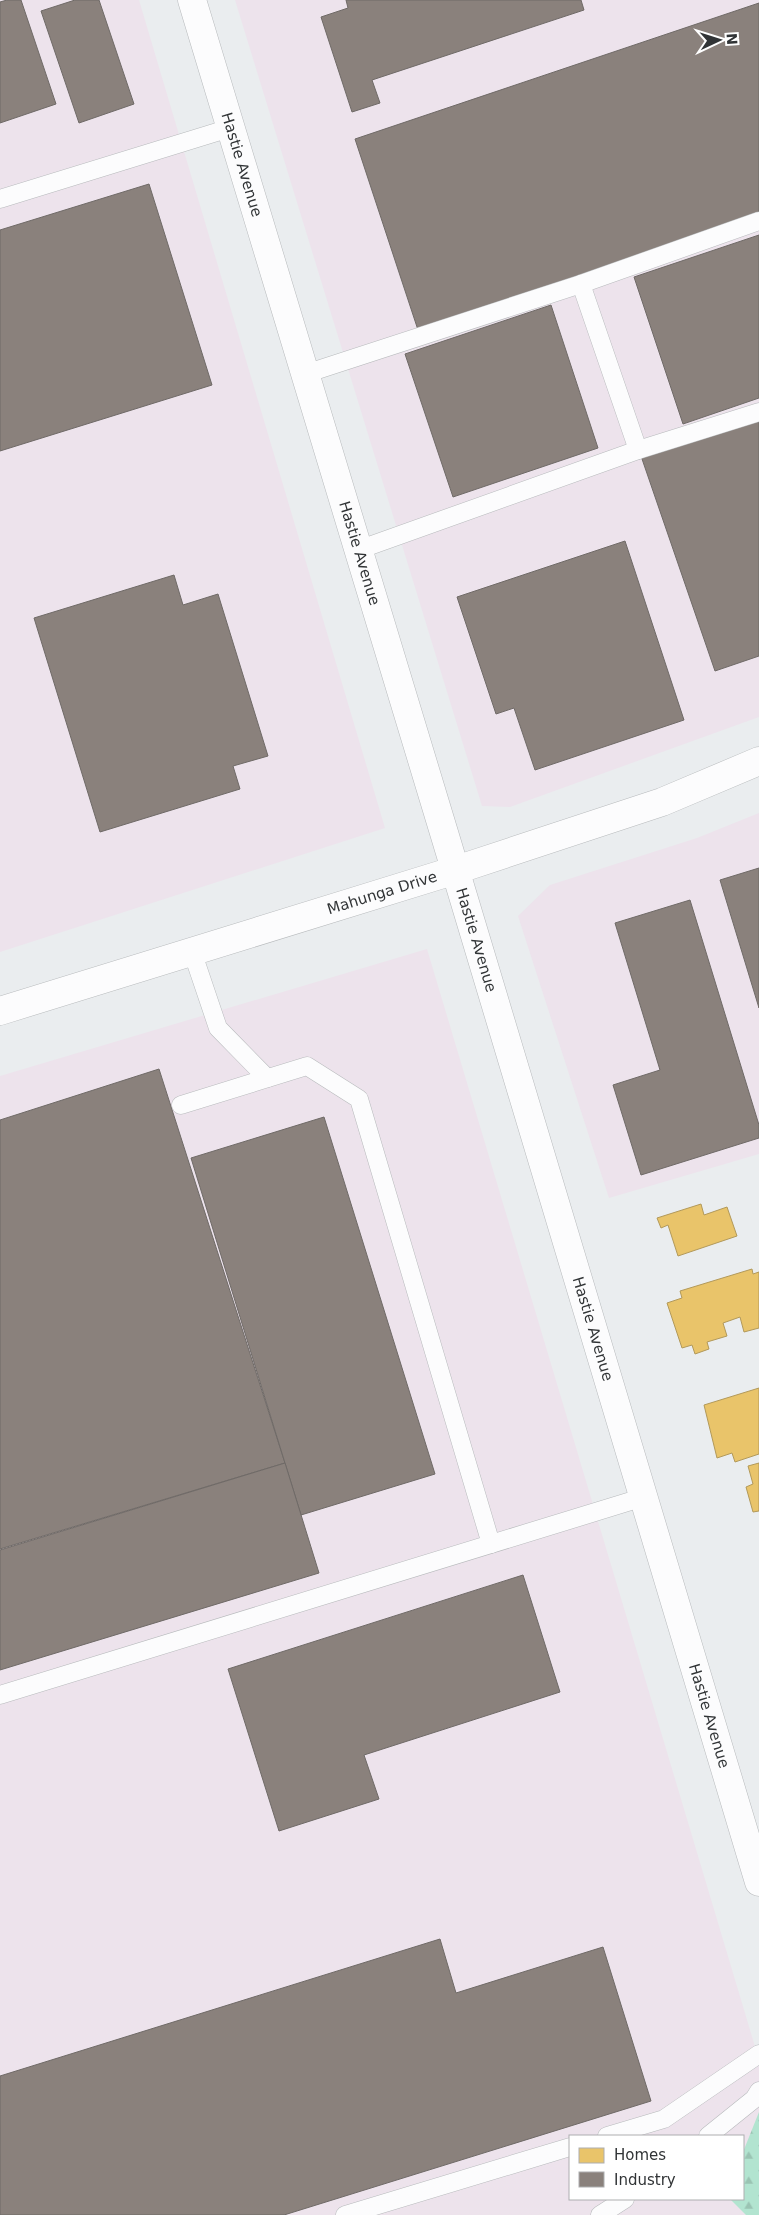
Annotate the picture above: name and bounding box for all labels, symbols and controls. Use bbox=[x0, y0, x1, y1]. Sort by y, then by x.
north arrow bbox=[694, 15, 744, 65]
text: N bbox=[724, 33, 740, 45]
street label: Hastie Avenue bbox=[218, 110, 266, 219]
street label: Hastie Avenue bbox=[335, 499, 384, 608]
street label: Mahunga Drive bbox=[325, 867, 439, 918]
street label: Hastie Avenue bbox=[452, 886, 500, 994]
street label: Hastie Avenue bbox=[569, 1274, 617, 1383]
street label: Hastie Avenue bbox=[685, 1661, 733, 1770]
legend bbox=[569, 2135, 744, 2200]
text: Homes bbox=[614, 2146, 666, 2164]
text: Industry bbox=[614, 2171, 676, 2189]

